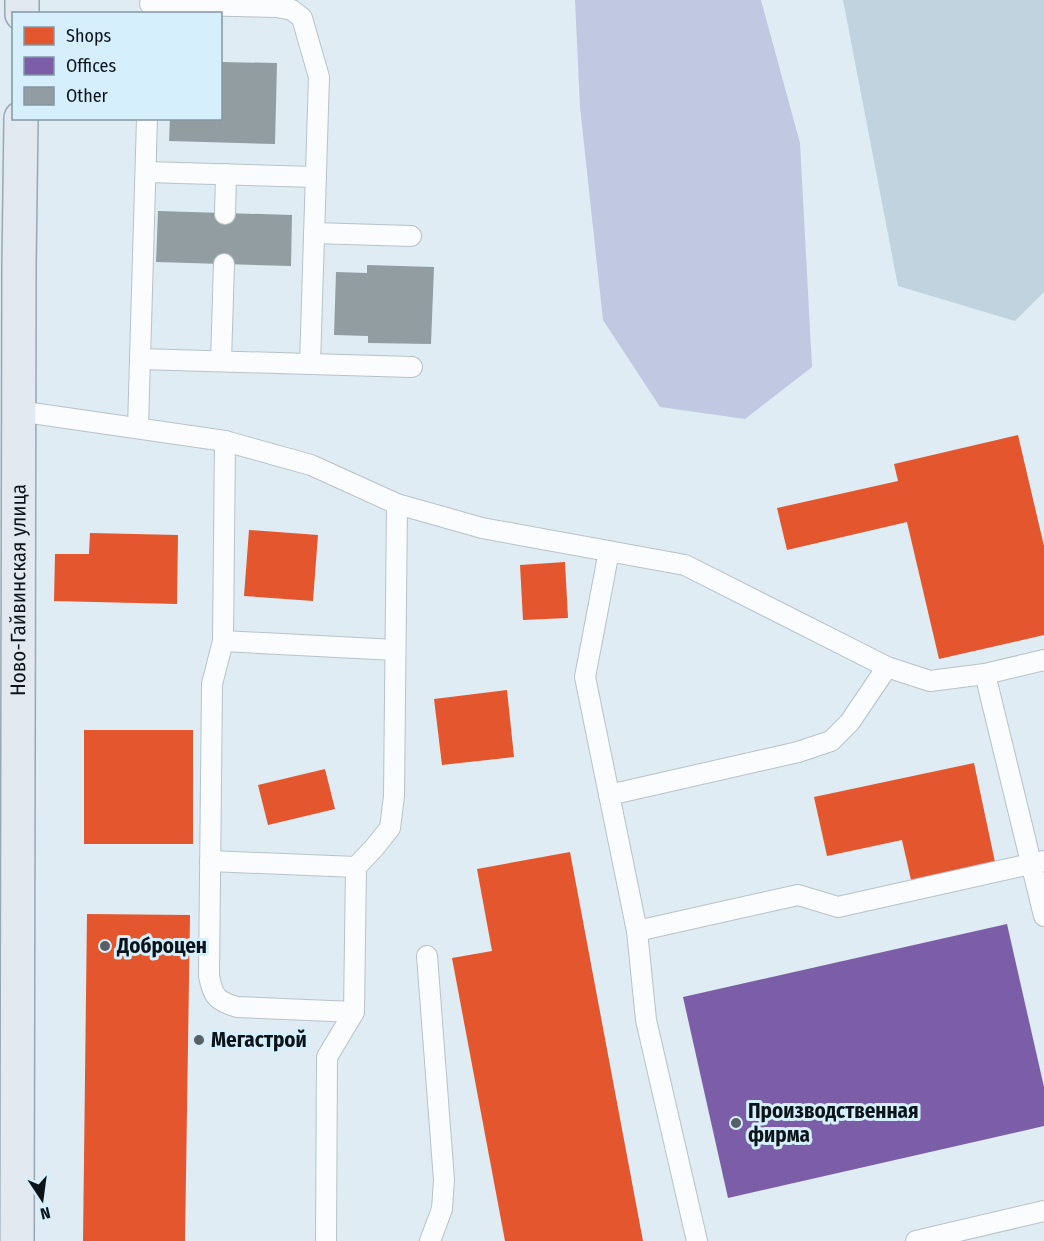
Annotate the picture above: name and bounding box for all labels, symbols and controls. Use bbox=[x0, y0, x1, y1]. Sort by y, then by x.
legend bbox=[12, 12, 222, 120]
text: Shops bbox=[66, 25, 111, 47]
text: Offices bbox=[66, 55, 116, 77]
text: Other bbox=[66, 85, 109, 107]
street label: Ново-Гайвинская улица bbox=[5, 484, 32, 696]
place label: Доброцен bbox=[116, 933, 207, 959]
marker: Доброцен bbox=[98, 939, 112, 953]
place label: Мегастрой bbox=[211, 1027, 307, 1053]
marker: Мегастрой bbox=[192, 1033, 206, 1047]
place label: Производственная фирма bbox=[748, 1098, 919, 1148]
marker: Производственная фирма bbox=[729, 1116, 743, 1130]
north arrow bbox=[12, 1169, 72, 1229]
text: N bbox=[38, 1203, 52, 1223]

